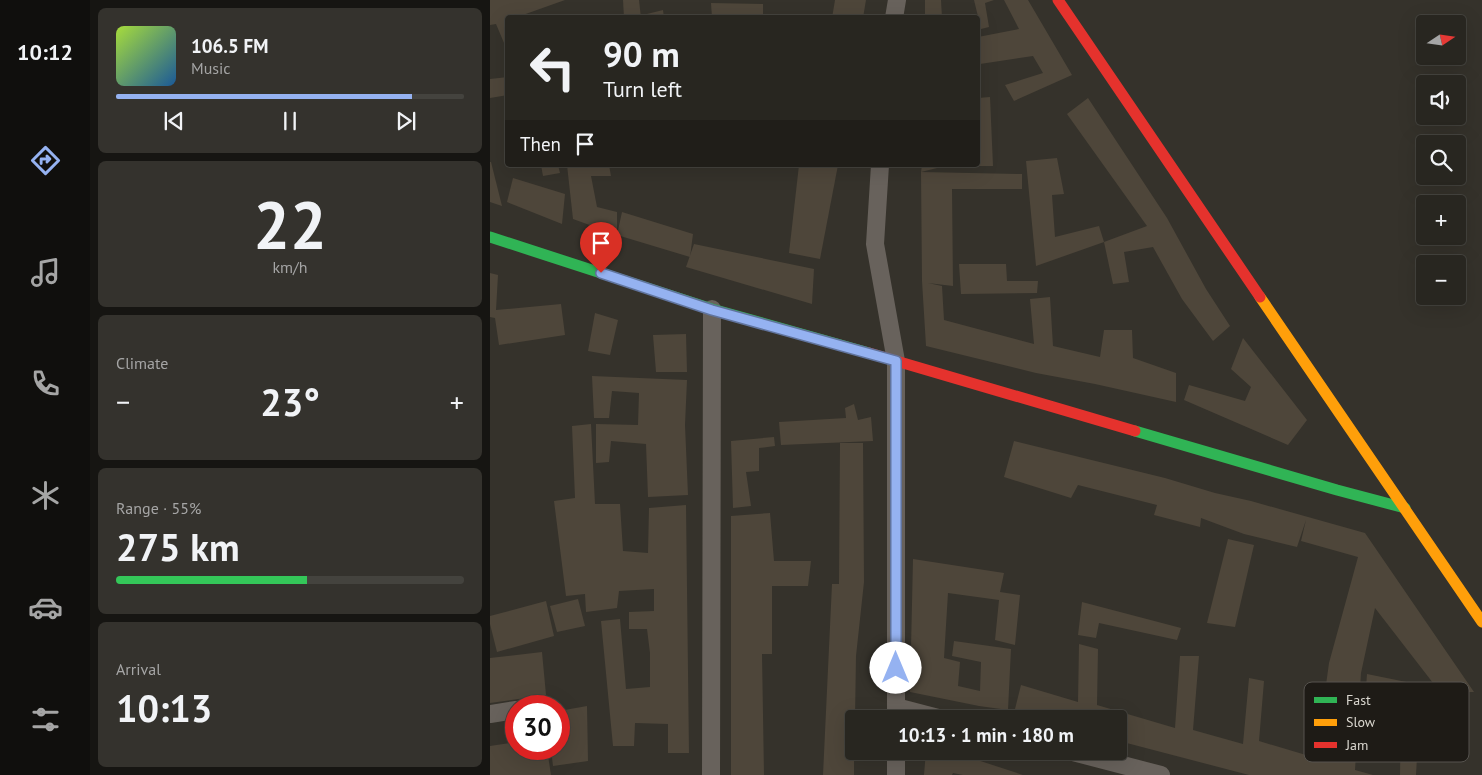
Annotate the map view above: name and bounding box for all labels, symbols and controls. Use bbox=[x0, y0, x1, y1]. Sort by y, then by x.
north arrow bbox=[1416, 15, 1466, 65]
map controls bbox=[1416, 15, 1466, 305]
text: 90 m bbox=[603, 31, 680, 77]
text: 106.5 FM bbox=[191, 34, 268, 58]
icon: left bbox=[520, 35, 585, 100]
text: 10:12 bbox=[17, 38, 73, 66]
text: Music bbox=[191, 58, 231, 78]
text: Turn left bbox=[603, 75, 682, 103]
button: sound bbox=[1416, 75, 1466, 125]
icon: previous bbox=[160, 107, 188, 135]
icon: pause bbox=[276, 107, 304, 135]
icon: next bbox=[392, 107, 420, 135]
icon: arrive bbox=[571, 130, 599, 158]
text: Then bbox=[520, 132, 561, 156]
button: search bbox=[1416, 135, 1466, 185]
icon: directions bbox=[28, 143, 63, 178]
text: 22 bbox=[253, 182, 327, 266]
button: + bbox=[1416, 195, 1466, 245]
pin bbox=[580, 222, 622, 273]
icon: arrive bbox=[587, 229, 615, 257]
icon: music bbox=[28, 255, 63, 290]
button: − bbox=[1416, 255, 1466, 305]
text: km/h bbox=[272, 257, 308, 277]
text: Climate bbox=[116, 353, 168, 373]
icon: phone bbox=[28, 366, 63, 401]
text: 23° bbox=[260, 377, 320, 426]
text: − bbox=[116, 383, 130, 420]
text: + bbox=[450, 383, 464, 420]
icon: climate bbox=[28, 478, 63, 513]
text: Range · 55% bbox=[116, 498, 201, 518]
text: 275 km bbox=[116, 522, 240, 571]
icon: car bbox=[28, 590, 63, 625]
position arrow bbox=[869, 641, 921, 693]
text: Arrival bbox=[116, 659, 161, 679]
legend bbox=[1304, 682, 1469, 762]
text: 10:13 bbox=[116, 683, 212, 732]
text: Fast bbox=[1346, 691, 1371, 709]
speed limit sign: 30 bbox=[505, 695, 570, 760]
icon: filters bbox=[28, 702, 63, 737]
text: Slow bbox=[1346, 713, 1376, 731]
text: 10:13 · 1 min · 180 m bbox=[898, 723, 1074, 747]
text: Jam bbox=[1345, 736, 1368, 754]

